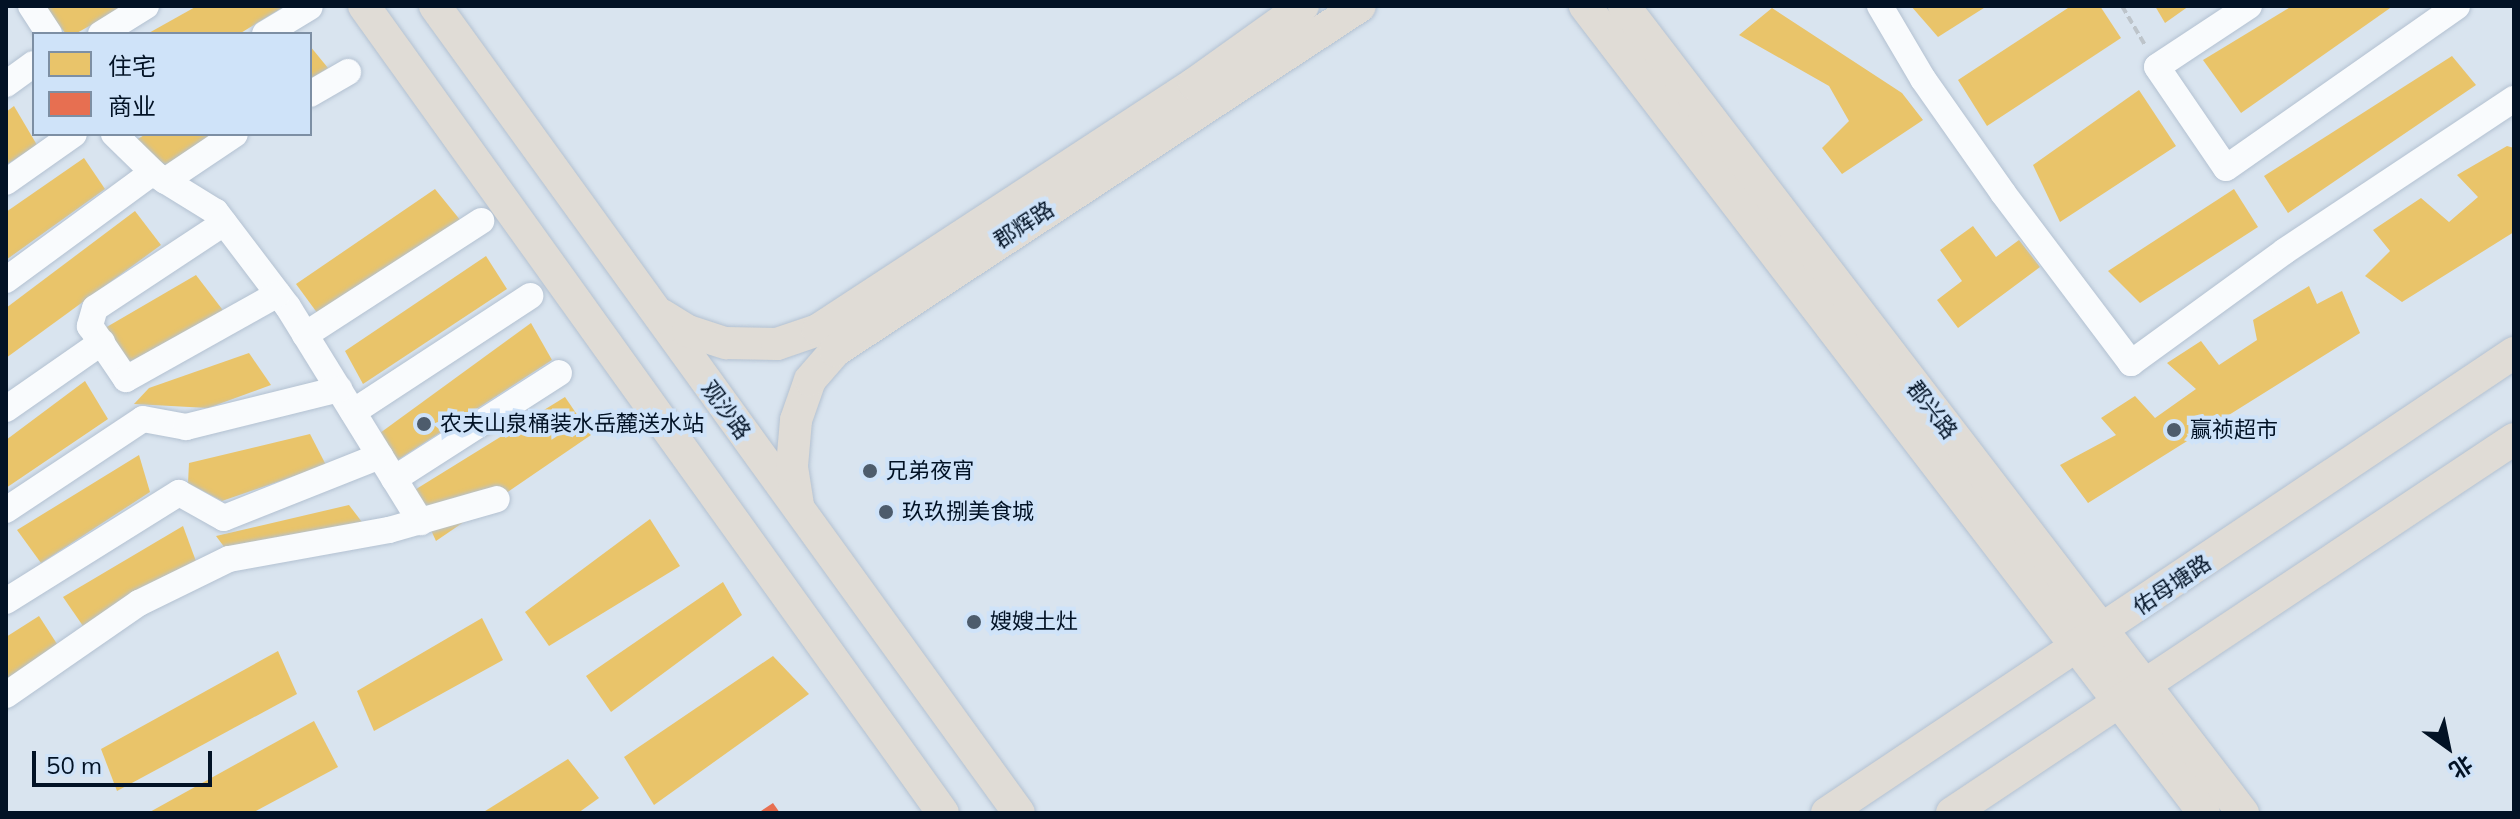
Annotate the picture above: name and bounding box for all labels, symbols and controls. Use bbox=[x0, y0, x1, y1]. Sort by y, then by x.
legend bbox=[32, 32, 312, 136]
text: 住宅 bbox=[108, 51, 156, 81]
text: 商业 bbox=[108, 91, 156, 121]
street label: 郡辉路 bbox=[989, 196, 1059, 254]
street label: 观沙路 bbox=[696, 376, 756, 444]
street label: 郡兴路 bbox=[1901, 376, 1963, 444]
place label: 农夫山泉桶装水岳麓送水站 bbox=[440, 411, 704, 437]
marker: 农夫山泉桶装水岳麓送水站 bbox=[415, 415, 433, 433]
place label: 赢祯超市 bbox=[2190, 417, 2278, 443]
marker: 赢祯超市 bbox=[2165, 421, 2183, 439]
place label: 兄弟夜宵 bbox=[886, 458, 974, 484]
marker: 兄弟夜宵 bbox=[861, 462, 879, 480]
place label: 玖玖捌美食城 bbox=[902, 499, 1034, 525]
marker: 玖玖捌美食城 bbox=[877, 503, 895, 521]
street label: 佑母塘路 bbox=[2128, 549, 2216, 621]
place label: 嫂嫂土灶 bbox=[990, 609, 1078, 635]
marker: 嫂嫂土灶 bbox=[965, 613, 983, 631]
north arrow bbox=[2408, 707, 2488, 787]
scale bar bbox=[36, 735, 216, 785]
text: 北 bbox=[2444, 749, 2478, 785]
text: 50 m bbox=[46, 750, 102, 780]

